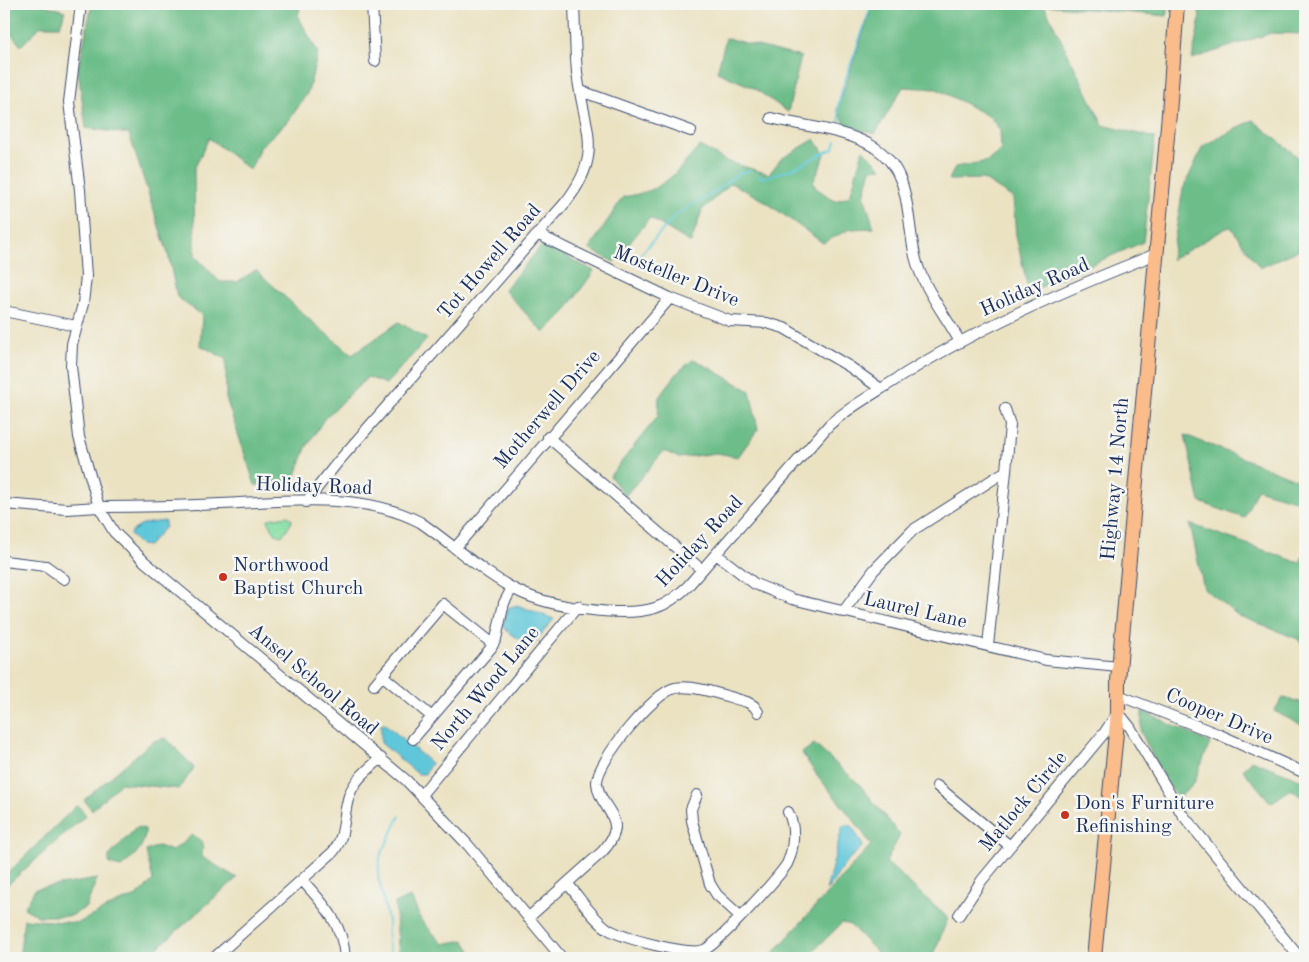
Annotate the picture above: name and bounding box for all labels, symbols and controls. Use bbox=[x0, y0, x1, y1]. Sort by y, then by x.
street label: Tot Howell Road bbox=[435, 201, 545, 323]
street label: Mosteller Drive bbox=[610, 243, 742, 311]
street label: Holiday Road bbox=[977, 255, 1093, 321]
street label: Motherwell Drive bbox=[491, 347, 605, 473]
street label: Highway 14 North bbox=[1099, 396, 1133, 561]
street label: Holiday Road bbox=[255, 475, 373, 499]
street label: Holiday Road bbox=[653, 492, 747, 592]
place label: Northwood Baptist Church bbox=[233, 556, 364, 599]
marker: Northwood Baptist Church bbox=[217, 571, 229, 583]
street label: Laurel Lane bbox=[861, 589, 969, 633]
street label: Ansel School Road bbox=[244, 620, 382, 740]
street label: North Wood Lane bbox=[428, 623, 544, 755]
street label: Cooper Drive bbox=[1162, 685, 1276, 749]
street label: Matlock Circle bbox=[976, 748, 1072, 856]
place label: Don's Furniture Refinishing bbox=[1075, 794, 1214, 837]
marker: Don's Furniture Refinishing bbox=[1059, 809, 1071, 821]

